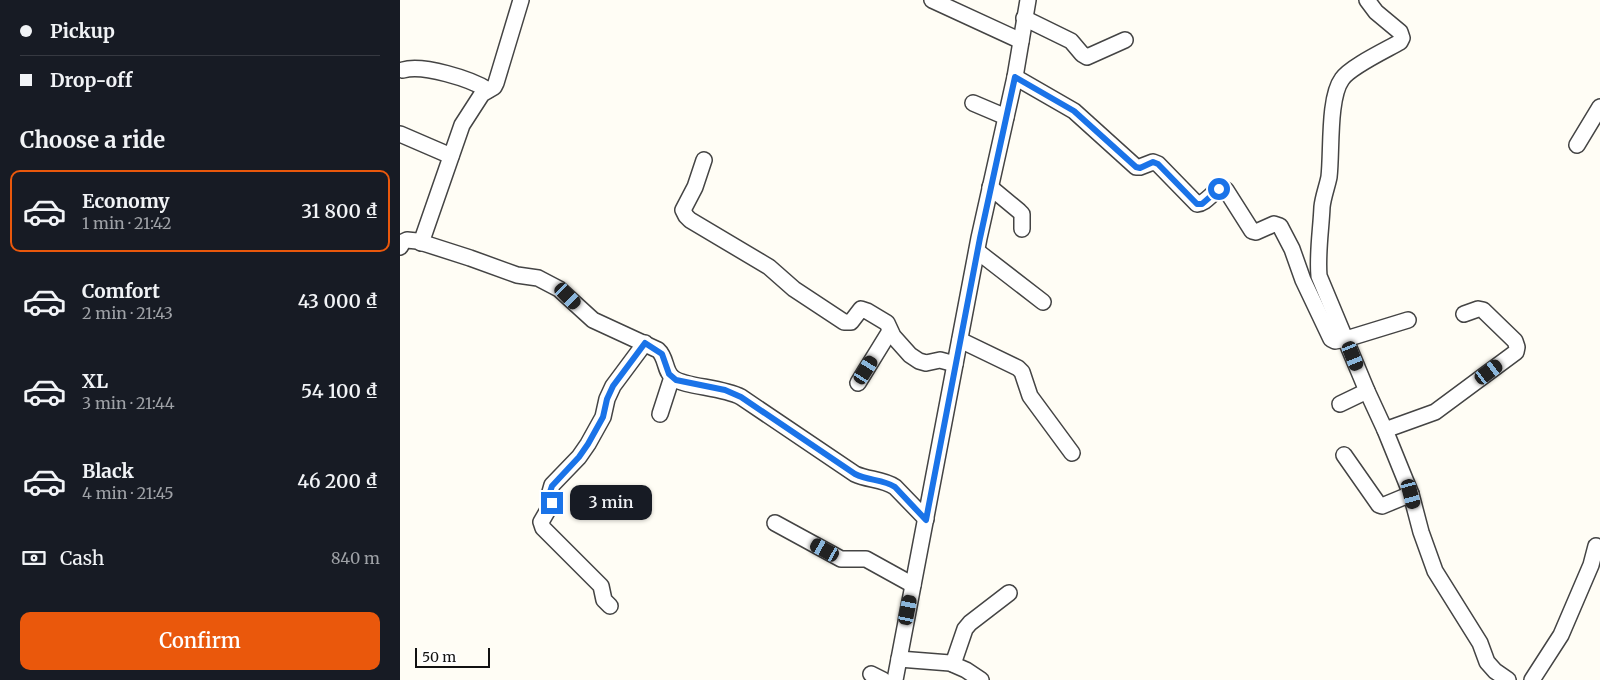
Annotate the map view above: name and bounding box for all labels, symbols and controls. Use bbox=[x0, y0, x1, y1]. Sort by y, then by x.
text: Pickup bbox=[50, 19, 115, 43]
text: Drop-off bbox=[50, 68, 132, 92]
text: Choose a ride bbox=[20, 126, 165, 154]
route start bbox=[1208, 178, 1230, 200]
icon: car bbox=[22, 189, 67, 234]
text: Economy bbox=[82, 189, 170, 213]
text: 31 800 ₫ bbox=[301, 199, 378, 223]
text: 1 min · 21:42 bbox=[82, 213, 172, 233]
icon: car bbox=[22, 279, 67, 324]
text: Comfort bbox=[82, 279, 160, 303]
car bbox=[552, 280, 583, 312]
text: 43 000 ₫ bbox=[298, 289, 378, 313]
text: 2 min · 21:43 bbox=[82, 303, 173, 323]
car bbox=[1340, 339, 1365, 373]
car bbox=[851, 353, 880, 387]
car bbox=[1472, 357, 1505, 387]
icon: car bbox=[22, 369, 67, 414]
text: XL bbox=[82, 369, 108, 393]
text: 54 100 ₫ bbox=[301, 379, 378, 403]
text: 3 min · 21:44 bbox=[82, 393, 175, 413]
icon: car bbox=[22, 459, 67, 504]
text: Black bbox=[82, 459, 134, 483]
text: 46 200 ₫ bbox=[297, 469, 378, 493]
car bbox=[1399, 478, 1422, 510]
text: 4 min · 21:45 bbox=[82, 483, 174, 503]
callout: 3 min bbox=[570, 486, 652, 520]
route end bbox=[541, 492, 563, 514]
text: 3 min bbox=[589, 492, 633, 512]
car bbox=[808, 536, 841, 564]
icon: cash bbox=[20, 544, 48, 572]
text: Cash bbox=[60, 546, 104, 570]
text: 840 m bbox=[331, 548, 380, 568]
car bbox=[897, 594, 918, 626]
button: Confirm bbox=[20, 612, 380, 670]
scale bar bbox=[415, 645, 490, 668]
text: 50 m bbox=[422, 648, 456, 666]

